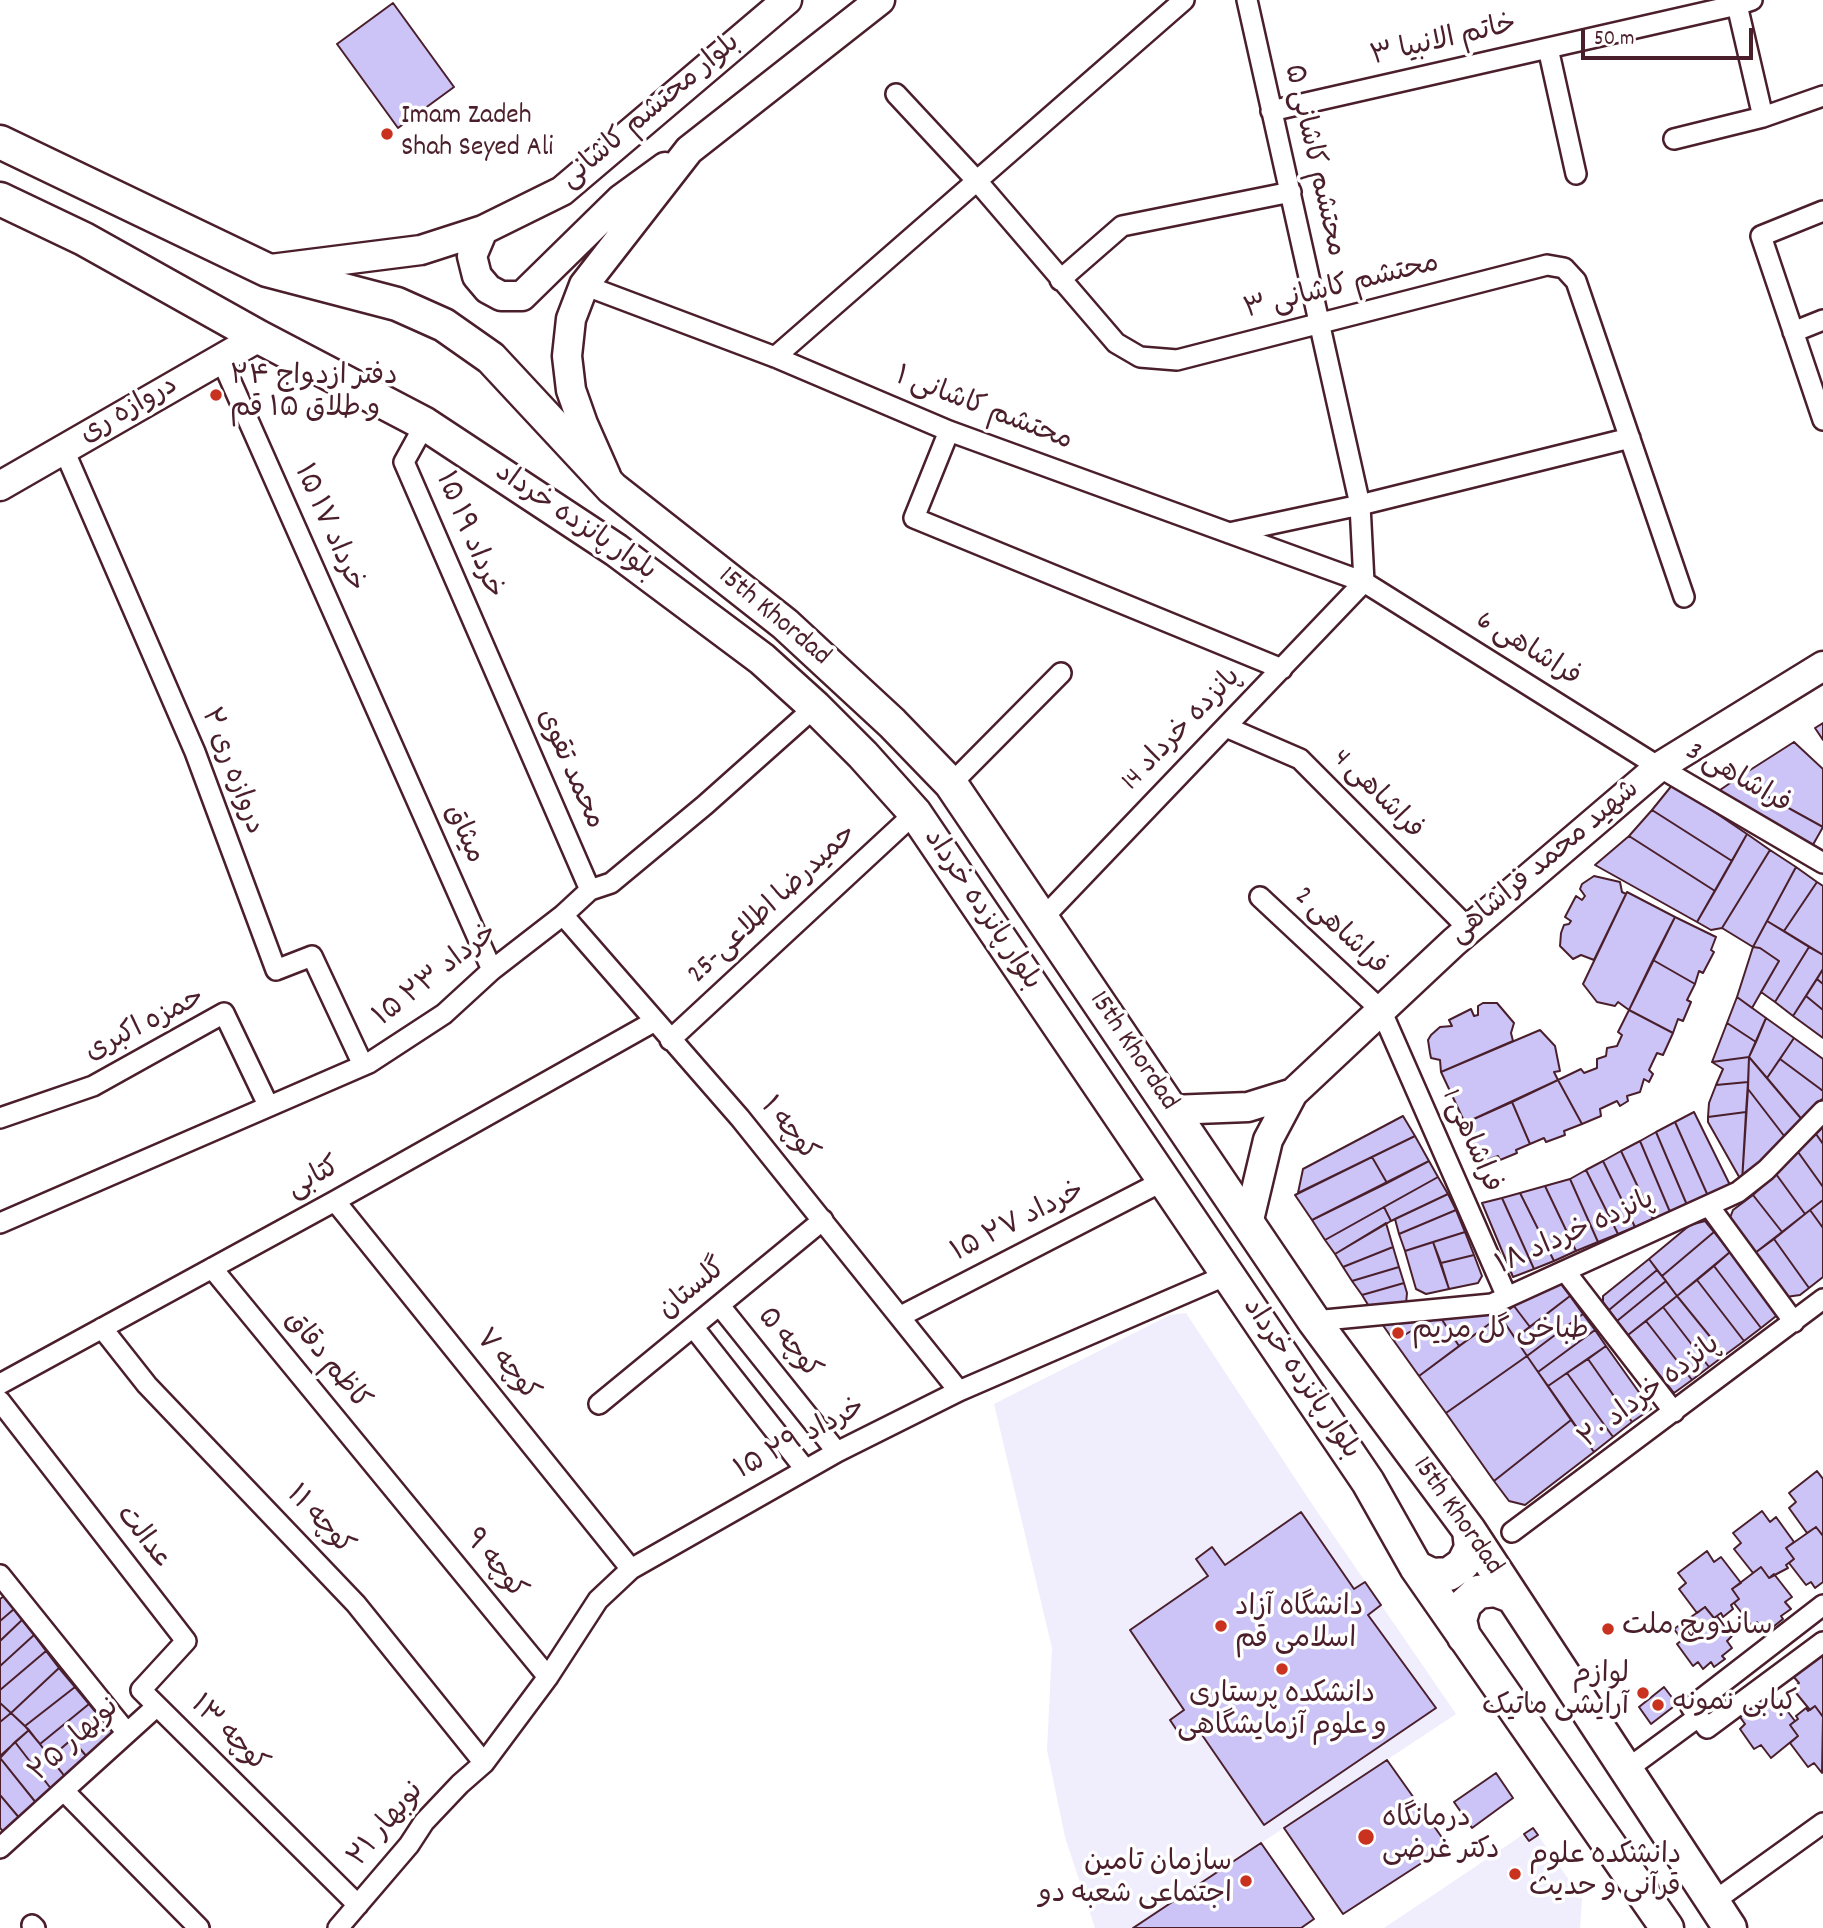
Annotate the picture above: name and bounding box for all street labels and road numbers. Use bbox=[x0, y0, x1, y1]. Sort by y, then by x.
street label: خاتم الانبیا ۳ bbox=[1368, 10, 1520, 76]
street label: بلوار محتشم کاشانی bbox=[555, 28, 749, 198]
street label: محتشم کاشانی ۵ bbox=[1274, 62, 1350, 260]
street label: محتشم کاشانی ۳ bbox=[1241, 249, 1443, 329]
street label: محتشم کاشانی ۱ bbox=[890, 362, 1076, 460]
street label: دروازه ری bbox=[75, 371, 185, 453]
street label: بلوار پانزده خرداد bbox=[487, 458, 661, 590]
street label: ۱۵ خرداد ۱۷ bbox=[284, 460, 370, 598]
street label: ۱۵ خرداد ۱۹ bbox=[425, 468, 509, 604]
street label: 15th Khordad bbox=[710, 561, 836, 675]
street label: فراشاهی 6 bbox=[1468, 606, 1586, 696]
street label: پانزده خرداد 14 bbox=[1116, 663, 1250, 799]
street label: دروازه ری ۲ bbox=[191, 704, 269, 840]
street label: محمد تقوی bbox=[527, 705, 609, 835]
street label: فراشاهی 3 bbox=[1679, 737, 1795, 823]
street label: فراشاهی 4 bbox=[1324, 744, 1428, 848]
street label: شهید محمد فراشاهی bbox=[1444, 775, 1648, 953]
street label: میثاق bbox=[434, 800, 490, 870]
street label: حمیدرضا اطلاعی-25 bbox=[682, 819, 866, 993]
street label: بلوار پانزده خرداد bbox=[914, 824, 1046, 998]
street label: فراشاهی 2 bbox=[1285, 881, 1393, 985]
street label: ۱۵ خرداد ۲۳ bbox=[368, 918, 506, 1036]
street label: حمزه اکبری bbox=[81, 983, 211, 1071]
street label: 15th Khordad bbox=[1080, 986, 1184, 1118]
street label: فراشاهی 1 bbox=[1431, 1085, 1507, 1199]
street label: کوچه ۱ bbox=[751, 1092, 823, 1170]
street label: کتابی bbox=[283, 1152, 347, 1208]
street label: ۱۵ خرداد ۲۷ bbox=[947, 1176, 1091, 1272]
street label: پانزده خرداد ۱۸ bbox=[1492, 1185, 1660, 1285]
street label: گلستان bbox=[653, 1253, 735, 1329]
street label: بلوار پانزده خرداد bbox=[1233, 1293, 1365, 1467]
street label: کوچه ۵ bbox=[748, 1302, 826, 1388]
street label: کاظم دقاق bbox=[275, 1305, 375, 1419]
street label: کوچه ۷ bbox=[466, 1324, 544, 1410]
street label: پانزده خرداد ۲۰ bbox=[1574, 1330, 1728, 1458]
street label: ۱۵ خرداد ۲۹ bbox=[730, 1393, 872, 1489]
street label: 15th Khordad bbox=[1403, 1451, 1509, 1583]
street label: کوچه ۱۱ bbox=[277, 1480, 359, 1564]
street label: عدالت bbox=[107, 1500, 177, 1578]
street label: کوچه ۹ bbox=[454, 1524, 532, 1608]
street label: کوچه ۱۳ bbox=[181, 1690, 273, 1782]
street label: نوبهار ۲۵ bbox=[24, 1693, 128, 1791]
street label: نوبهار ۲۱ bbox=[343, 1777, 433, 1875]

